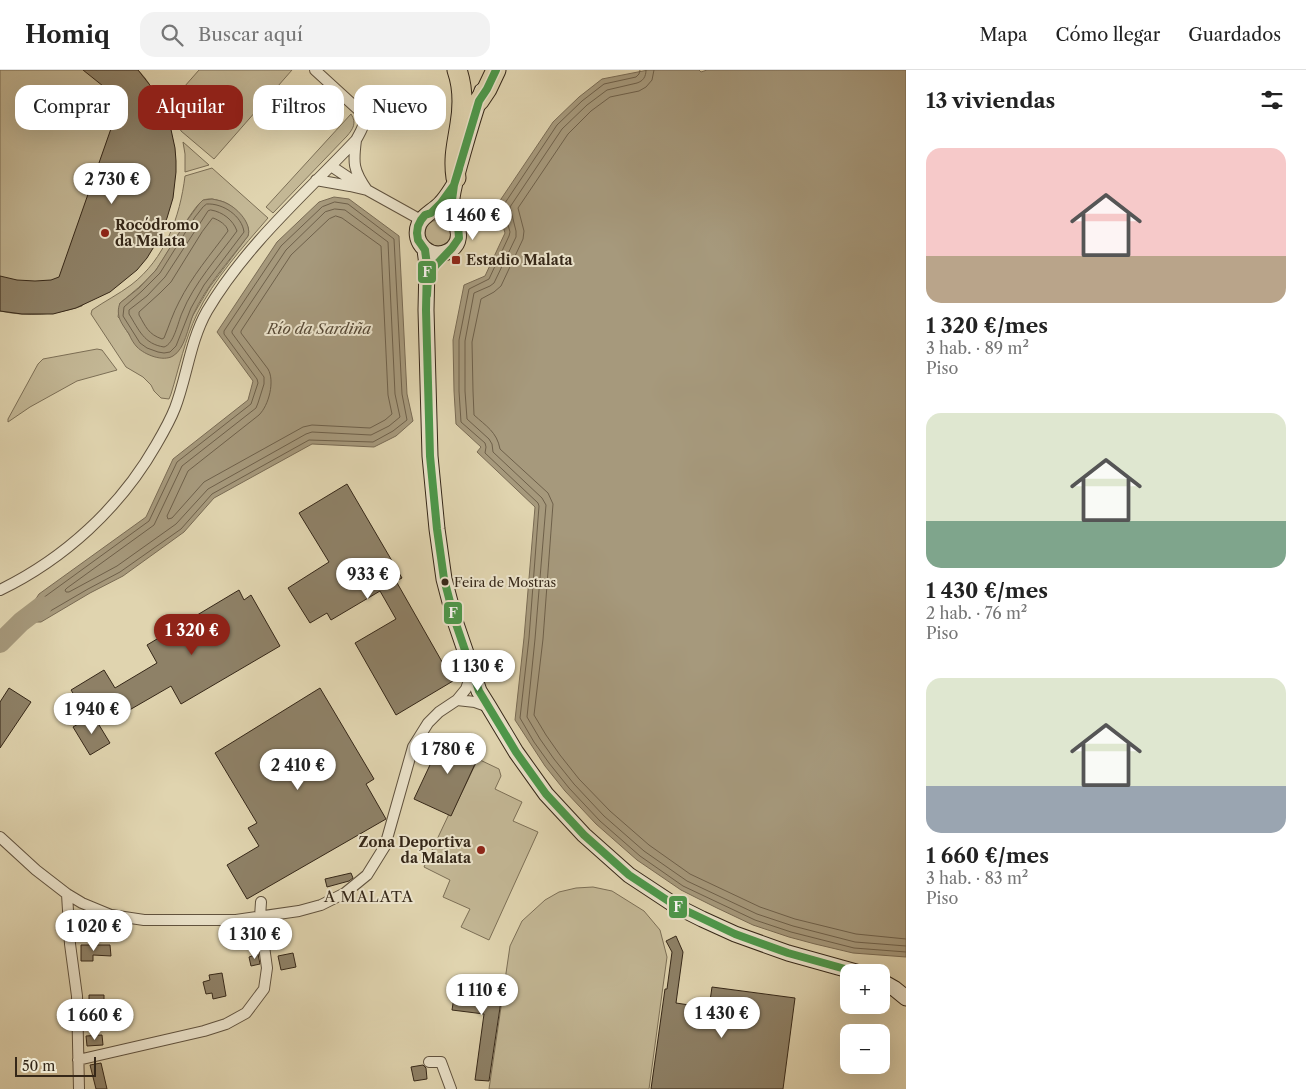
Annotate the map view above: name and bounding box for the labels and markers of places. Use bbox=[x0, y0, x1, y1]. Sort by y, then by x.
pin: 2 730 € bbox=[66, 162, 158, 205]
pin: 1 460 € bbox=[427, 198, 519, 241]
place label: Rocódromo da Malata bbox=[115, 216, 199, 250]
marker: Rocódromo da Malata bbox=[99, 227, 111, 239]
place label: Estadio Malata bbox=[466, 251, 574, 269]
marker: Estadio Malata bbox=[450, 254, 462, 266]
pin: 933 € bbox=[333, 558, 403, 600]
place label: Feira de Mostras bbox=[454, 574, 557, 590]
marker: Feira de Mostras bbox=[440, 577, 450, 587]
pin: 1 320 € bbox=[146, 614, 238, 656]
pin: 1 130 € bbox=[432, 650, 524, 692]
pin: 1 940 € bbox=[46, 692, 138, 735]
pin: 1 780 € bbox=[402, 732, 494, 775]
pin: 2 410 € bbox=[252, 748, 344, 791]
place label: Zona Deportiva da Malata bbox=[358, 833, 472, 867]
marker: Zona Deportiva da Malata bbox=[475, 844, 487, 856]
pin: 1 020 € bbox=[48, 910, 140, 952]
pin: 1 310 € bbox=[209, 918, 301, 960]
pin: 1 110 € bbox=[436, 974, 528, 1016]
pin: 1 430 € bbox=[676, 996, 768, 1039]
pin: 1 660 € bbox=[49, 998, 141, 1041]

